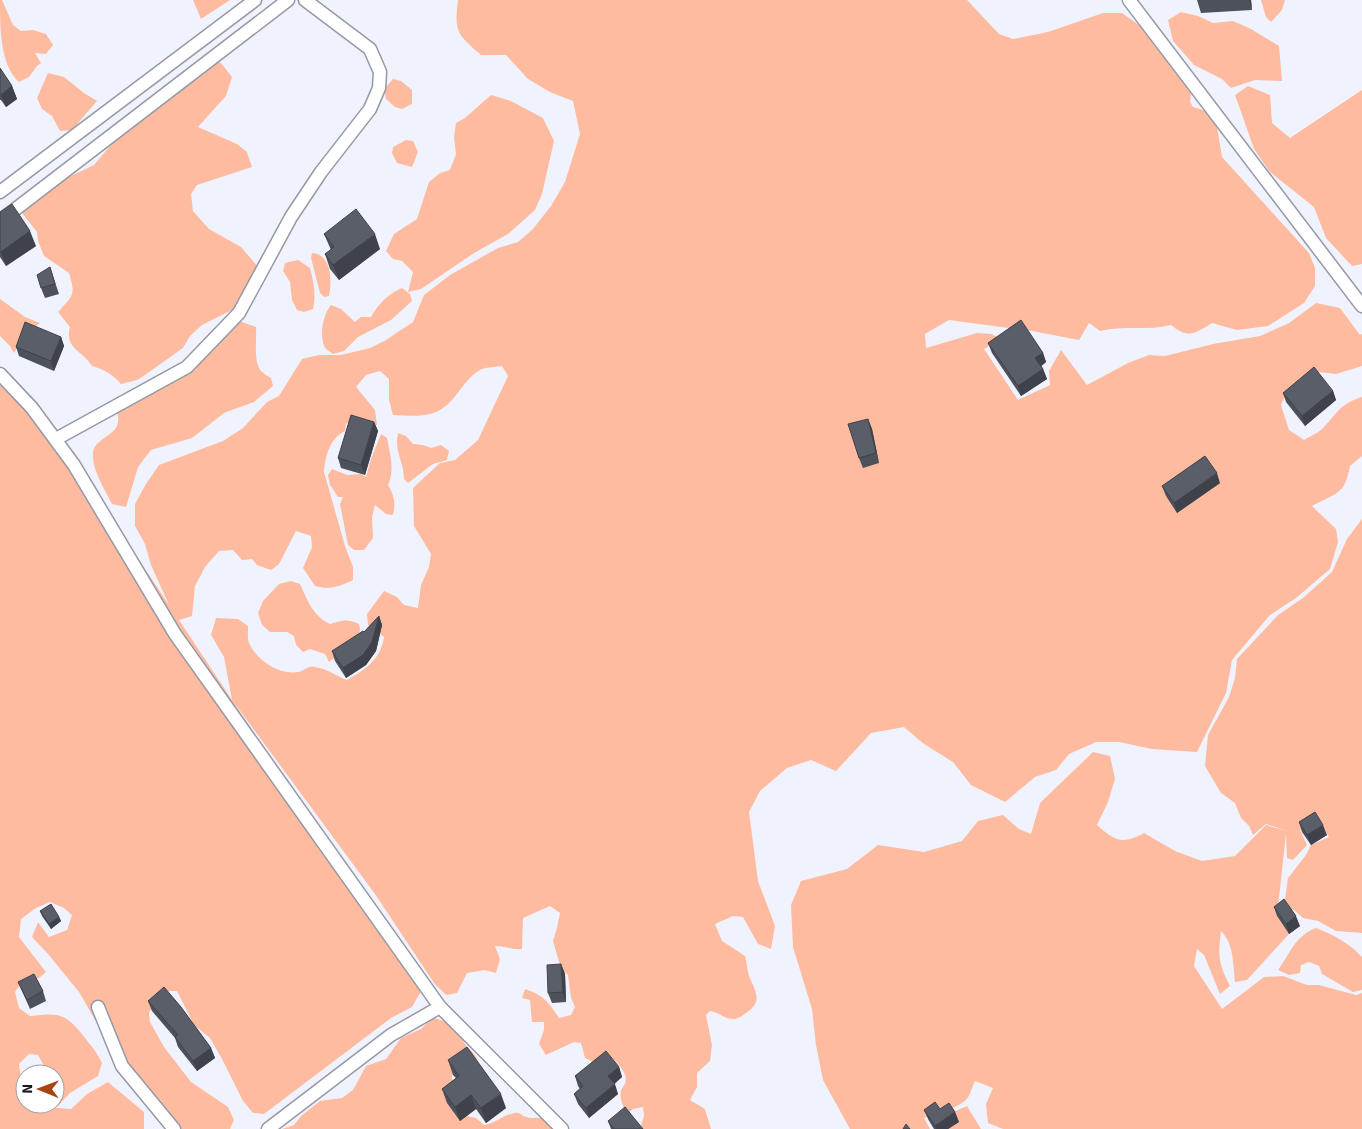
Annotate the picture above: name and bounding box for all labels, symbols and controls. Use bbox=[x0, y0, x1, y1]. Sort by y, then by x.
north arrow bbox=[15, 1064, 65, 1114]
text: N bbox=[19, 1084, 36, 1094]

